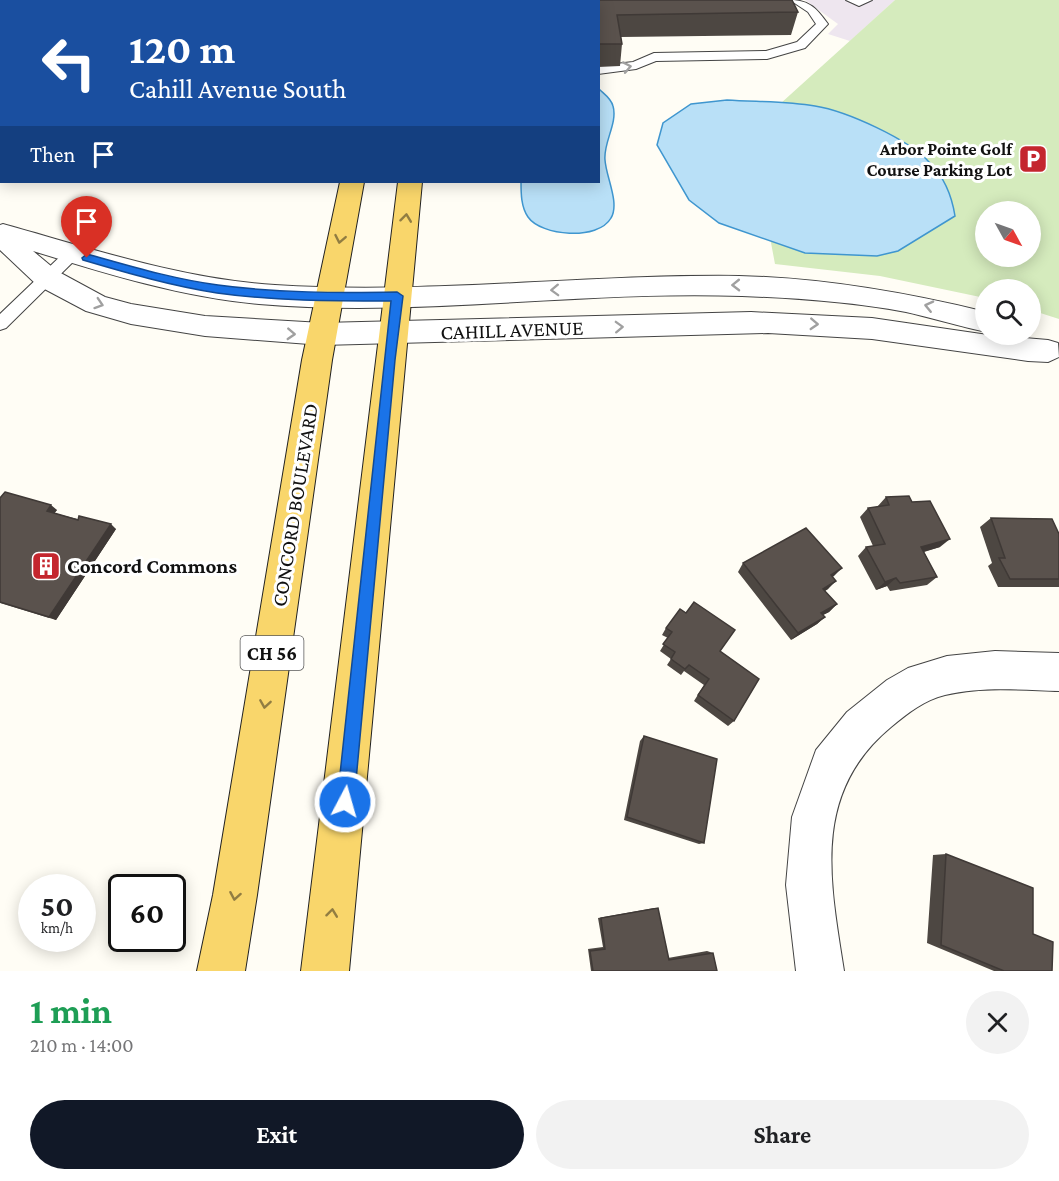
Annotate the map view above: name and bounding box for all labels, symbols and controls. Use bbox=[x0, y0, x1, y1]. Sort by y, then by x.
icon: left bbox=[30, 24, 108, 102]
text: 120 m bbox=[129, 25, 235, 72]
one-way arrow bbox=[622, 61, 632, 74]
text: Cahill Avenue South bbox=[129, 74, 346, 104]
icon: arrive bbox=[87, 138, 120, 171]
place label: Arbor Pointe Golf Course Parking Lot bbox=[866, 139, 1013, 180]
text: Then bbox=[30, 142, 75, 167]
parking icon: Arbor Pointe Golf Course Parking Lot bbox=[1017, 143, 1049, 175]
pin bbox=[61, 196, 112, 258]
north arrow bbox=[975, 201, 1041, 267]
map controls bbox=[975, 201, 1041, 345]
icon: arrive bbox=[70, 205, 103, 238]
one-way arrow bbox=[399, 213, 412, 223]
one-way arrow bbox=[334, 234, 347, 244]
one-way arrow bbox=[731, 279, 740, 292]
button: search bbox=[975, 279, 1041, 345]
one-way arrow bbox=[550, 284, 559, 296]
one-way arrow bbox=[93, 297, 104, 310]
one-way arrow bbox=[924, 301, 934, 314]
street label: CAHILL AVENUE bbox=[440, 316, 584, 344]
one-way arrow bbox=[809, 318, 818, 331]
one-way arrow bbox=[614, 320, 623, 333]
one-way arrow bbox=[287, 327, 296, 340]
street label: CONCORD BOULEVARD bbox=[267, 402, 323, 608]
building icon: Concord Commons bbox=[30, 550, 62, 582]
place label: Concord Commons bbox=[67, 554, 237, 578]
road number: CH 56 bbox=[240, 636, 304, 670]
one-way arrow bbox=[259, 699, 271, 708]
position arrow bbox=[313, 770, 377, 834]
speed limit sign: 60 bbox=[108, 874, 186, 952]
text: 50 bbox=[41, 889, 73, 922]
one-way arrow bbox=[229, 891, 242, 901]
one-way arrow bbox=[325, 908, 338, 917]
text: km/h bbox=[41, 920, 73, 936]
text: 1 min bbox=[30, 991, 112, 1031]
button: close bbox=[966, 991, 1029, 1054]
text: 210 m · 14:00 bbox=[30, 1034, 134, 1056]
button: Exit bbox=[30, 1100, 524, 1169]
button: Share bbox=[536, 1100, 1029, 1169]

